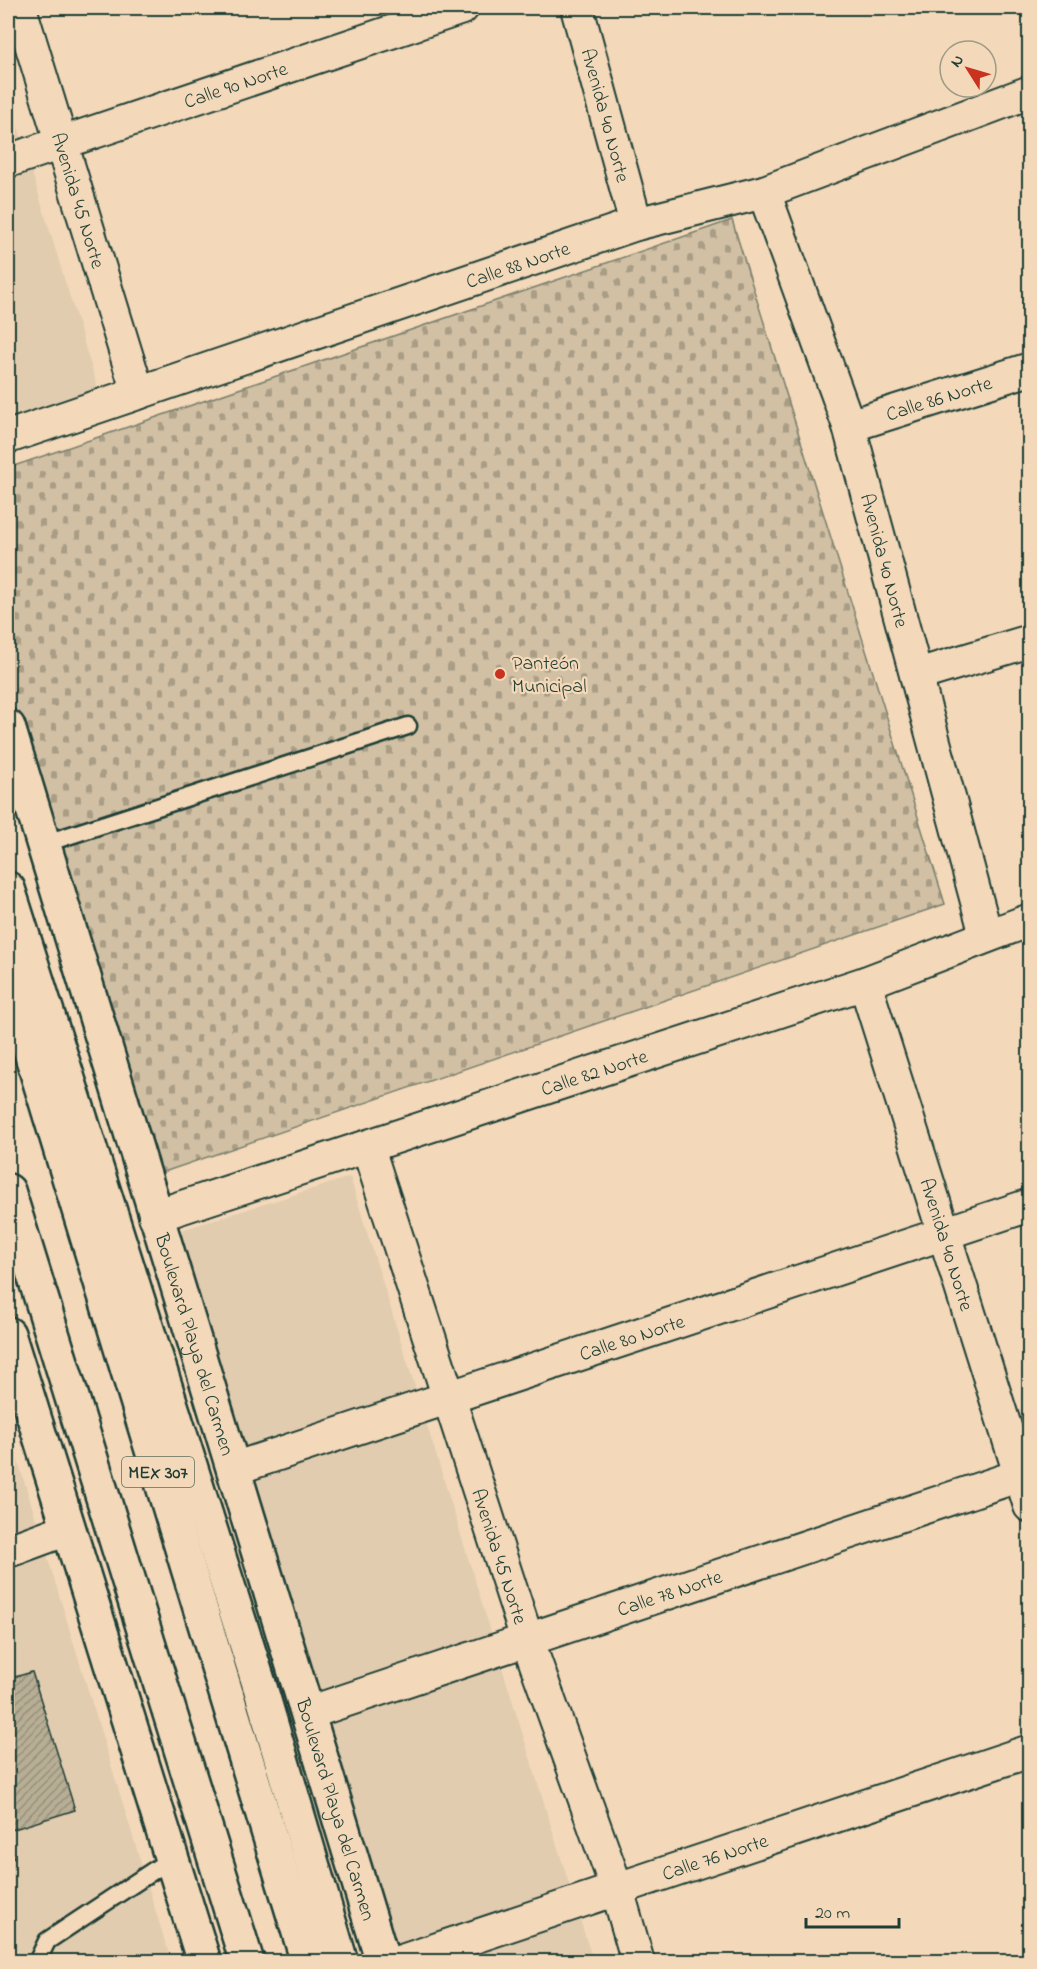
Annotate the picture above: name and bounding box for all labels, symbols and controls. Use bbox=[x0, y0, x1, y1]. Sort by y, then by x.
north arrow bbox=[938, 39, 998, 99]
street label: Avenida 40 Norte bbox=[572, 45, 636, 186]
text: N bbox=[945, 49, 971, 73]
street label: Calle 90 Norte bbox=[180, 56, 292, 118]
street label: Avenida 45 Norte bbox=[42, 129, 111, 272]
street label: Calle 88 Norte bbox=[462, 235, 574, 298]
street label: Calle 86 Norte bbox=[883, 370, 996, 430]
street label: Avenida 40 Norte bbox=[851, 491, 915, 631]
place label: Panteón Municipal bbox=[512, 650, 587, 702]
marker: Panteón Municipal bbox=[493, 667, 507, 681]
street label: Calle 82 Norte bbox=[538, 1043, 652, 1105]
street label: Avenida 40 Norte bbox=[910, 1175, 980, 1315]
street label: Boulevard Playa del Carmen bbox=[145, 1229, 240, 1460]
street label: Calle 80 Norte bbox=[576, 1308, 689, 1370]
road number: MEX 307 bbox=[122, 1457, 194, 1487]
street label: Avenida 45 Norte bbox=[462, 1486, 533, 1628]
street label: Calle 78 Norte bbox=[614, 1564, 727, 1626]
street label: Boulevard Playa del Carmen bbox=[286, 1694, 382, 1925]
street label: Calle 76 Norte bbox=[659, 1828, 773, 1890]
scale bar bbox=[806, 1891, 899, 1929]
text: 20 m bbox=[815, 1901, 850, 1927]

